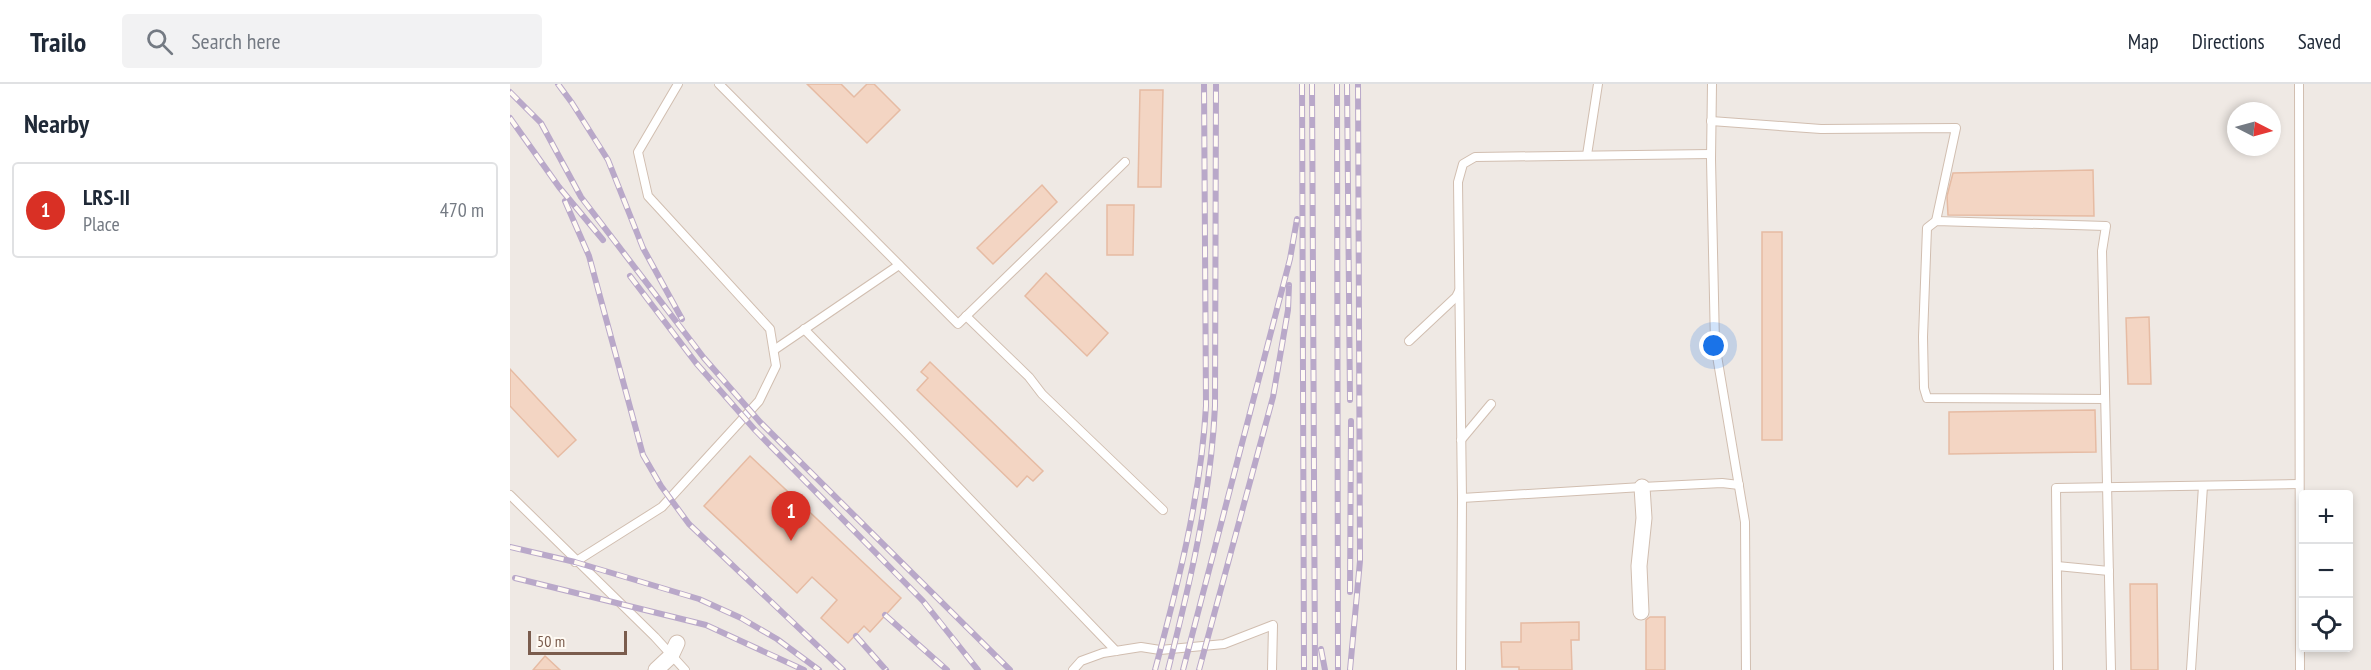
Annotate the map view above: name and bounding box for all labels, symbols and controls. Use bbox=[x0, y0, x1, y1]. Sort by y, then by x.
search box bbox=[122, 14, 542, 68]
text: Trailo bbox=[30, 23, 86, 60]
icon: search bbox=[143, 25, 176, 58]
text: Search here bbox=[191, 27, 281, 55]
text: Map bbox=[2128, 28, 2159, 55]
text: Directions bbox=[2192, 28, 2265, 55]
text: Saved bbox=[2298, 28, 2341, 55]
north arrow bbox=[2227, 102, 2281, 156]
text: Nearby bbox=[24, 107, 89, 140]
text: LRS-II bbox=[83, 183, 130, 211]
text: 1 bbox=[41, 197, 50, 223]
text: 470 m bbox=[440, 197, 484, 223]
text: Place bbox=[83, 211, 120, 237]
your location bbox=[1699, 331, 1728, 360]
map controls bbox=[2299, 490, 2353, 652]
button: + bbox=[2299, 490, 2353, 544]
pin: 1 bbox=[772, 492, 810, 541]
button: − bbox=[2299, 544, 2353, 598]
button: locate bbox=[2299, 598, 2353, 652]
scale bar bbox=[528, 628, 627, 656]
text: 50 m bbox=[537, 631, 565, 651]

